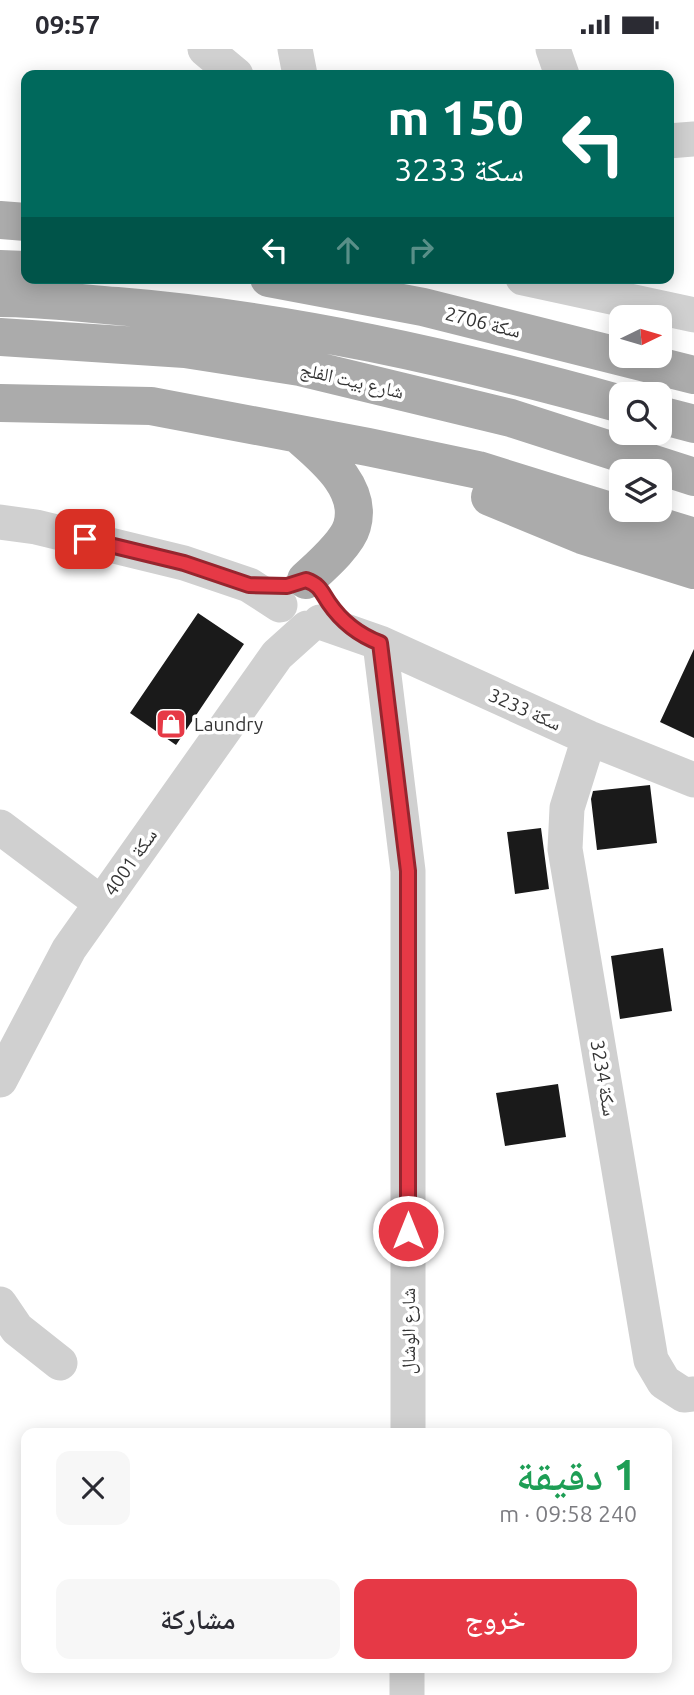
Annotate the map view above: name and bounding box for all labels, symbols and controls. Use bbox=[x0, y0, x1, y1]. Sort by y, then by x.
text: 09:57 bbox=[35, 10, 100, 39]
text: 150 m bbox=[387, 89, 524, 144]
icon: left bbox=[548, 98, 639, 189]
text: سكة 3233 bbox=[394, 151, 524, 187]
icon: left bbox=[256, 231, 294, 269]
icon: ahead bbox=[329, 231, 367, 269]
icon: right bbox=[402, 231, 440, 269]
street label: سكة 2706 bbox=[443, 302, 523, 342]
north arrow bbox=[609, 305, 672, 367]
map controls bbox=[609, 305, 672, 522]
street label: شارع بيت الفلج bbox=[298, 357, 406, 405]
button: search bbox=[609, 382, 672, 445]
button: layers bbox=[609, 459, 672, 522]
pin bbox=[55, 509, 115, 569]
icon: arrive bbox=[66, 520, 104, 558]
street label: سكة 3233 bbox=[485, 683, 565, 735]
shop icon: Laundry bbox=[154, 707, 188, 741]
place label: Laundry bbox=[194, 713, 263, 735]
street label: سكة 4001 bbox=[99, 824, 161, 900]
street label: سكة 3234 bbox=[586, 1038, 622, 1118]
position arrow bbox=[371, 1194, 445, 1268]
street label: شارع الوشال bbox=[397, 1288, 420, 1374]
button: close bbox=[56, 1451, 130, 1525]
text: 1 دقيقة bbox=[516, 1451, 637, 1498]
text: 240 m · 09:58 bbox=[499, 1501, 637, 1526]
button: مشاركة bbox=[56, 1579, 340, 1659]
button: خروج bbox=[354, 1579, 637, 1659]

